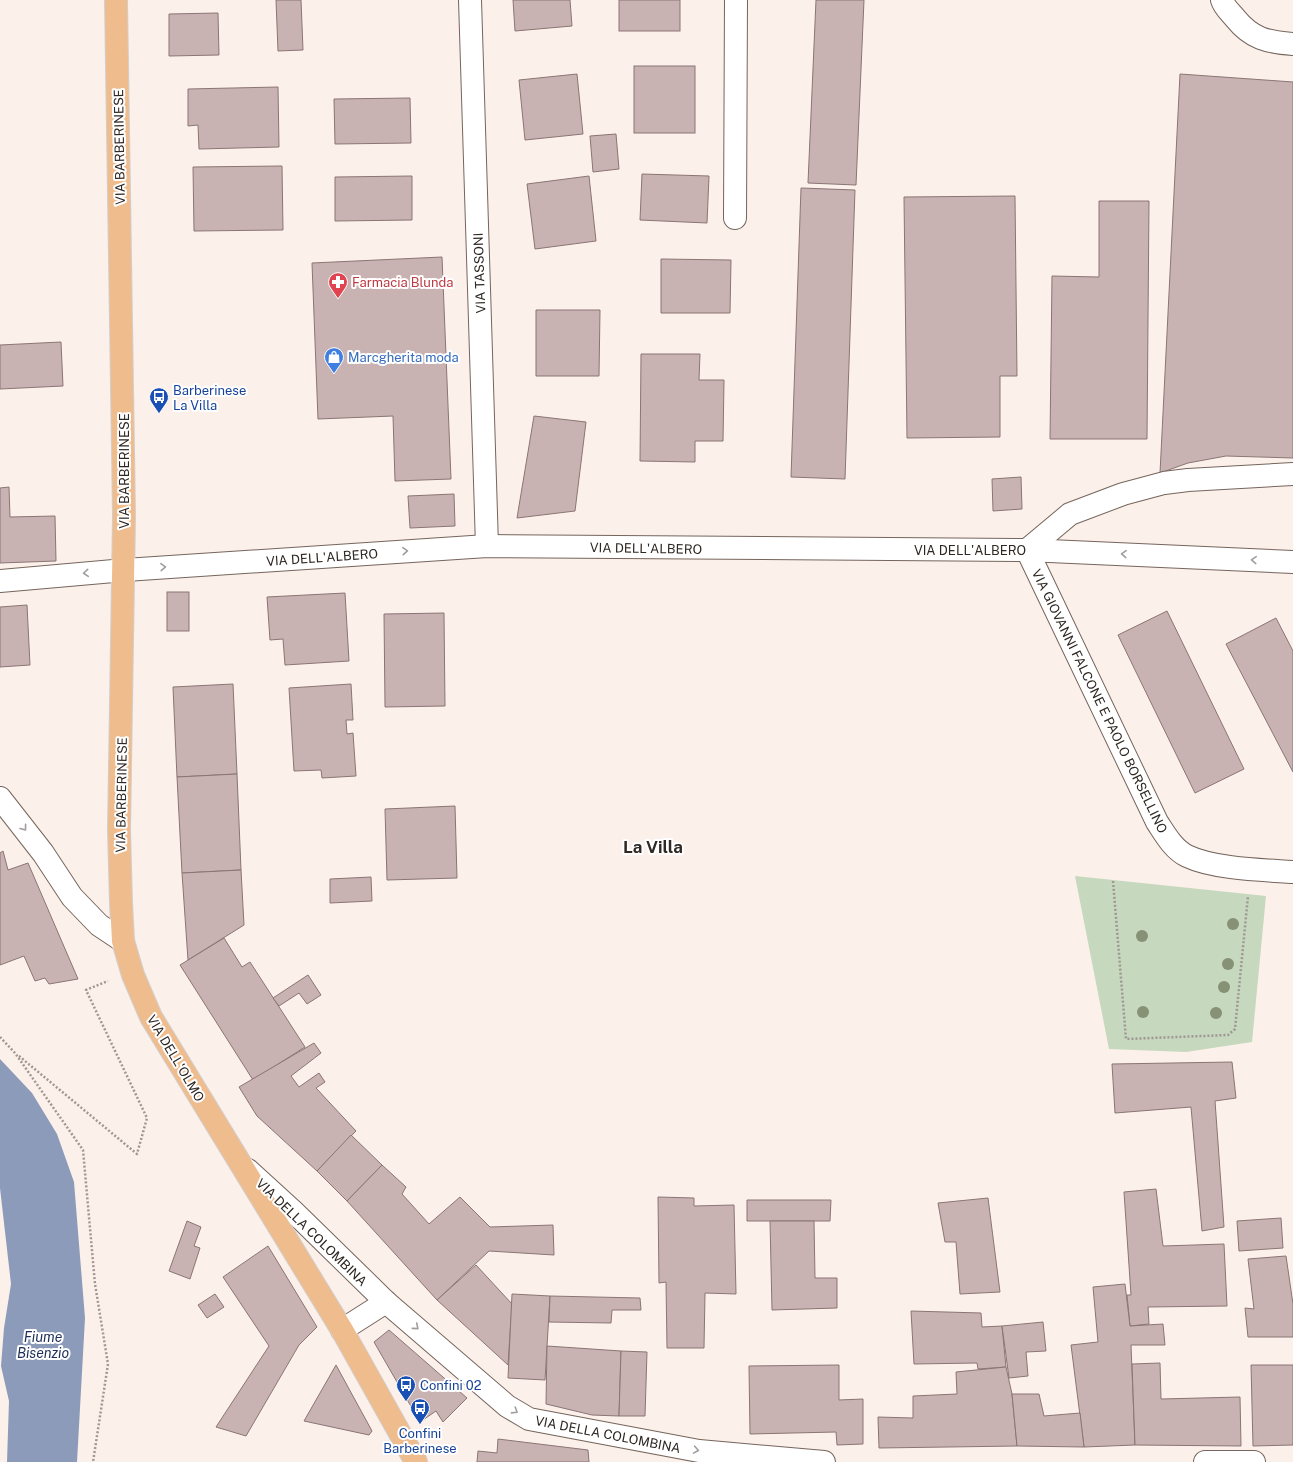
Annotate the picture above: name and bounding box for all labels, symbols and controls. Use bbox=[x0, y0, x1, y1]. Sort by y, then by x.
street label: VIA BARBERINESE bbox=[111, 89, 128, 205]
street label: VIA TASSONI bbox=[471, 232, 488, 314]
pharmacy icon: Farmacia Blunda bbox=[327, 271, 349, 299]
place label: Farmacia Blunda bbox=[352, 275, 453, 290]
shop icon: Marcgherita moda bbox=[323, 346, 345, 374]
place label: Marcgherita moda bbox=[348, 350, 459, 365]
place label: Barberinese La Villa bbox=[173, 383, 246, 413]
bus stop icon: Barberinese La Villa bbox=[148, 386, 170, 414]
street label: VIA BARBERINESE bbox=[117, 413, 132, 529]
street label: VIA DELL'ALBERO bbox=[590, 540, 702, 557]
street label: VIA DELL'ALBERO bbox=[914, 543, 1026, 558]
street label: VIA DELL'ALBERO bbox=[266, 546, 378, 569]
one-way arrow bbox=[402, 547, 408, 556]
one-way arrow bbox=[1121, 550, 1127, 558]
one-way arrow bbox=[1251, 556, 1257, 564]
one-way arrow bbox=[160, 563, 166, 572]
street label: VIA GIOVANNI FALCONE E PAOLO BORSELLINO bbox=[1029, 567, 1170, 836]
one-way arrow bbox=[83, 569, 89, 578]
street label: VIA BARBERINESE bbox=[113, 737, 130, 853]
one-way arrow bbox=[20, 824, 27, 831]
district label: La Villa bbox=[623, 837, 683, 857]
street label: VIA DELL'OLMO bbox=[144, 1012, 207, 1104]
street label: VIA DELLA COLOMBINA bbox=[253, 1176, 370, 1289]
one-way arrow bbox=[411, 1323, 418, 1330]
water label: Fiume Bisenzio bbox=[17, 1329, 70, 1361]
bus stop icon: Confini 02 bbox=[395, 1374, 417, 1402]
place label: Confini 02 bbox=[420, 1378, 482, 1393]
bus stop icon: Confini Barberinese bbox=[409, 1397, 431, 1425]
one-way arrow bbox=[511, 1406, 518, 1413]
street label: VIA DELLA COLOMBINA bbox=[534, 1413, 682, 1456]
place label: Confini Barberinese bbox=[383, 1426, 457, 1456]
one-way arrow bbox=[693, 1446, 699, 1454]

